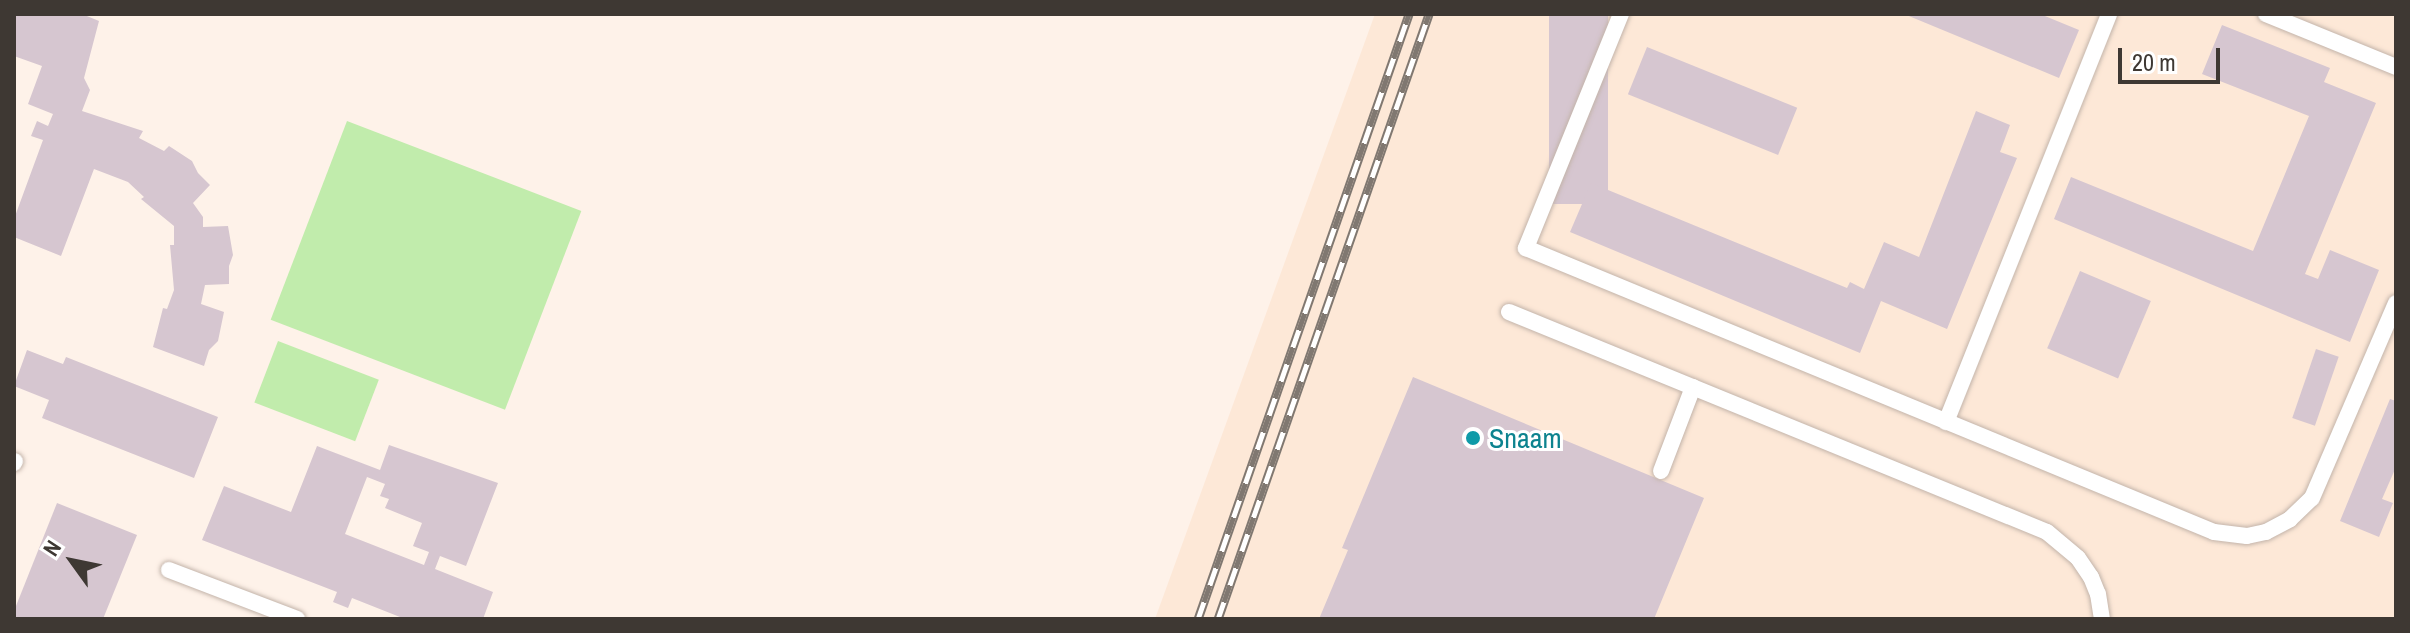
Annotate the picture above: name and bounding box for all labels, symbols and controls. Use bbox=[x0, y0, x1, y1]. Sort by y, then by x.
scale bar bbox=[2122, 32, 2224, 82]
text: 20 m bbox=[2132, 46, 2176, 78]
place label: Snaam bbox=[1489, 421, 1562, 455]
marker: Snaam bbox=[1464, 429, 1482, 447]
north arrow bbox=[32, 521, 112, 601]
text: N bbox=[36, 534, 68, 562]

